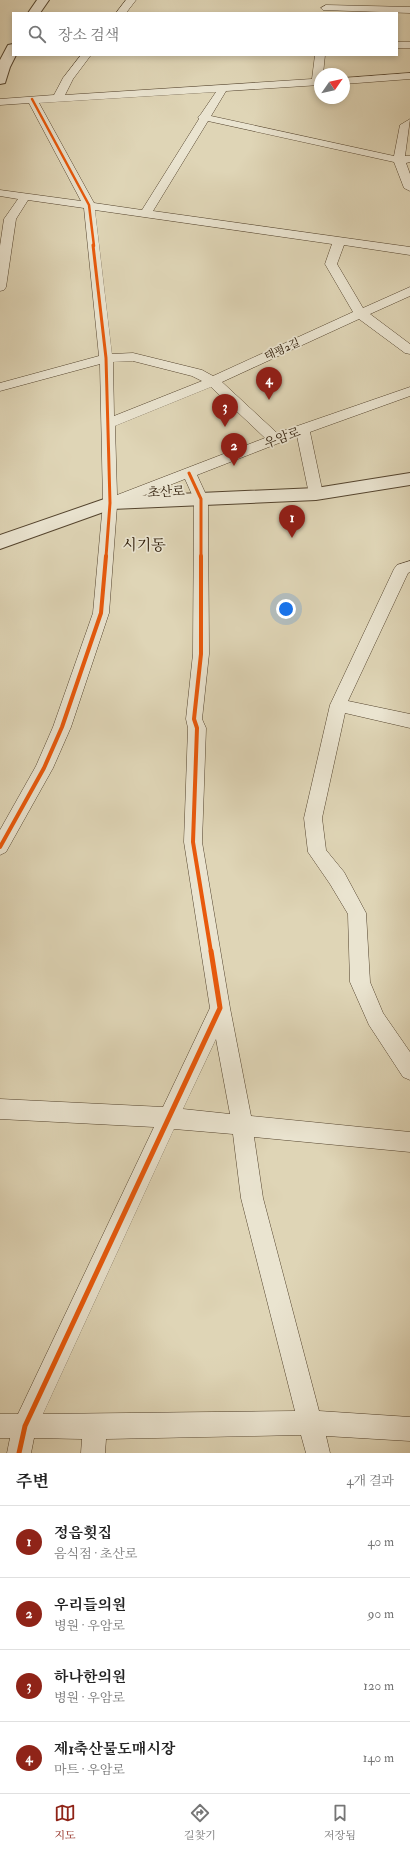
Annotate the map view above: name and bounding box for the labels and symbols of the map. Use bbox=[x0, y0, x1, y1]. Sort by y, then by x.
north arrow bbox=[314, 68, 350, 104]
street label: 태평2길 bbox=[262, 336, 302, 363]
pin: 4 bbox=[256, 367, 282, 400]
pin: 3 bbox=[212, 394, 238, 427]
street label: 우암로 bbox=[262, 424, 303, 452]
pin: 2 bbox=[221, 433, 247, 466]
street label: 초산로 bbox=[147, 483, 186, 501]
pin: 1 bbox=[279, 505, 305, 538]
district label: 시기동 bbox=[122, 536, 166, 555]
your location bbox=[276, 599, 296, 619]

